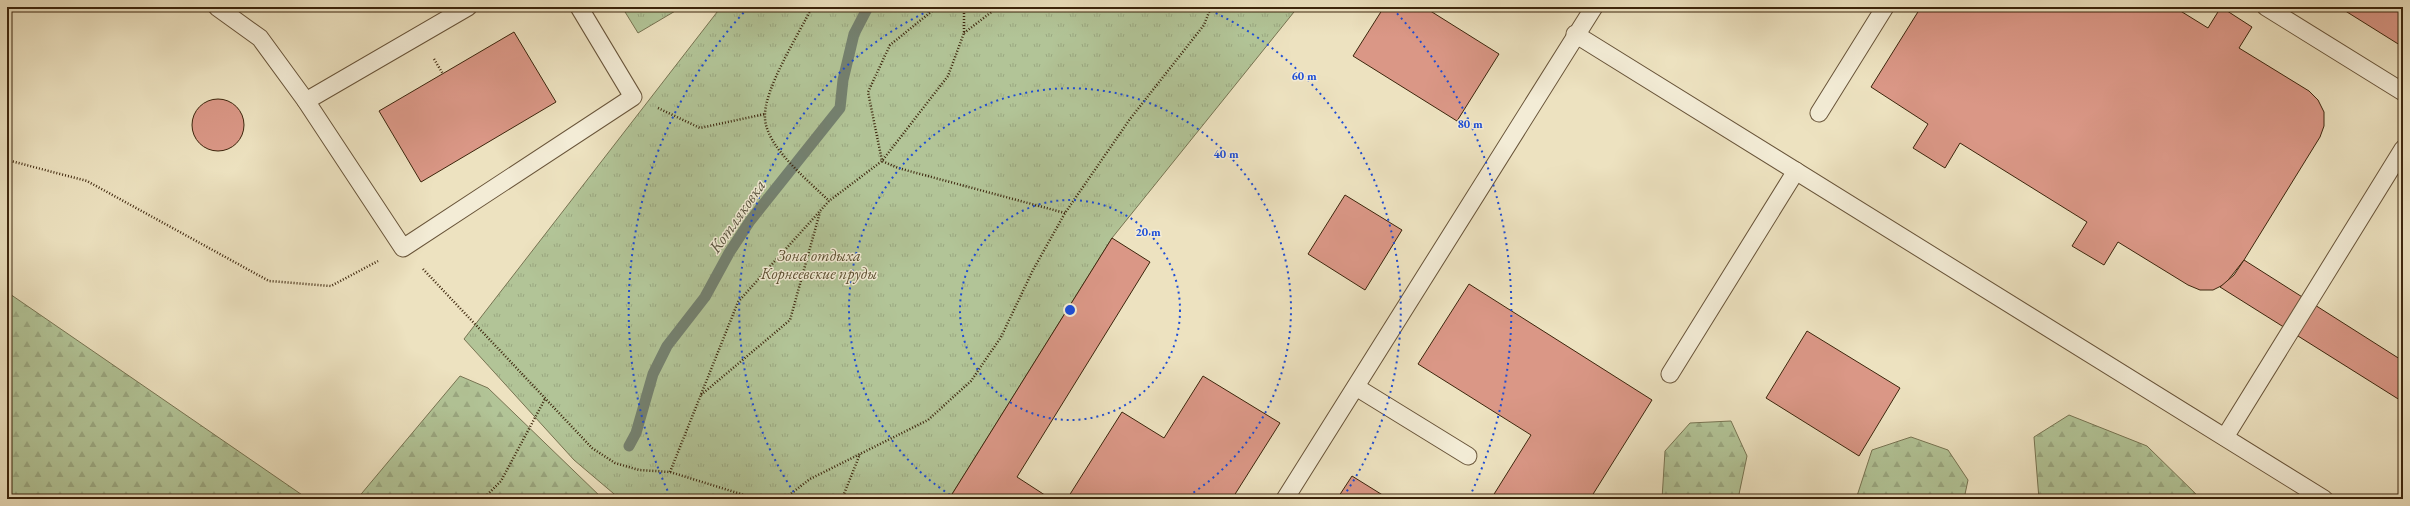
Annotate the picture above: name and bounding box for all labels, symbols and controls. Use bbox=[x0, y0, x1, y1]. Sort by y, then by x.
text: 60 m bbox=[1291, 68, 1317, 84]
text: 80 m bbox=[1457, 116, 1483, 132]
text: 40 m bbox=[1213, 146, 1239, 162]
water label: Котляковка bbox=[703, 175, 770, 258]
text: 20 m bbox=[1135, 224, 1161, 240]
park label: Зона отдыха Корнеевские пруды bbox=[760, 245, 877, 284]
centre of rings bbox=[1063, 303, 1077, 317]

